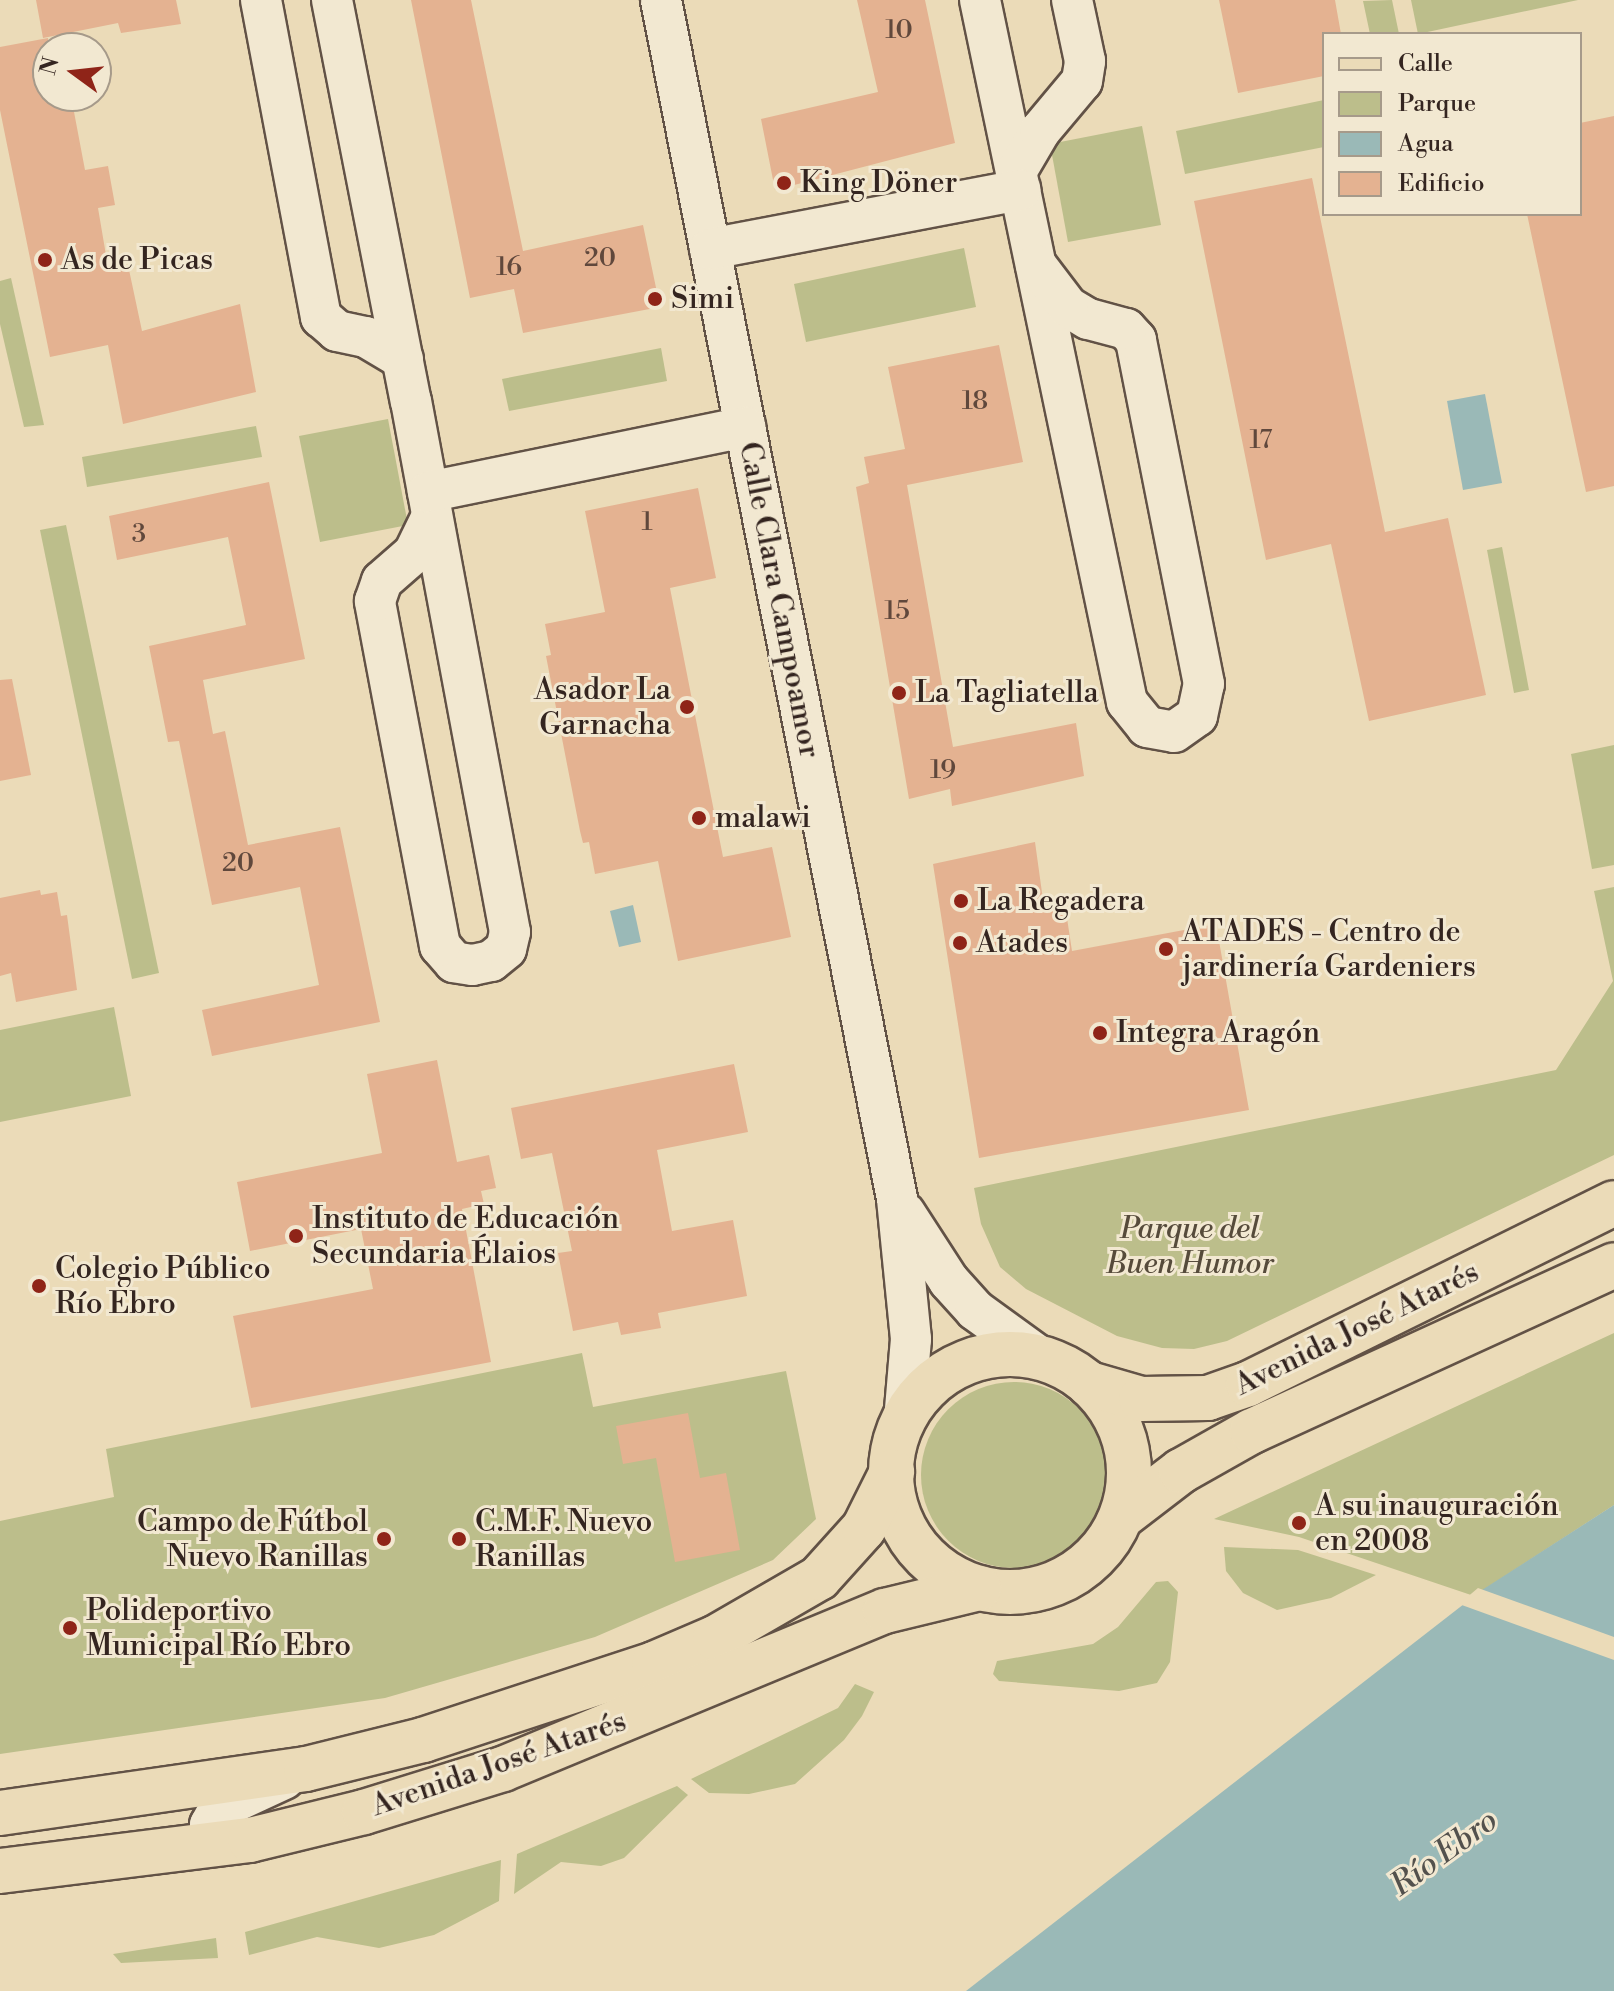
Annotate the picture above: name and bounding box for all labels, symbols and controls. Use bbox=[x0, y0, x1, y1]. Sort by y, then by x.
house number: 10 bbox=[885, 15, 913, 47]
north arrow bbox=[32, 32, 112, 112]
legend bbox=[1322, 32, 1582, 216]
text: Calle bbox=[1398, 49, 1453, 79]
text: N bbox=[35, 54, 66, 78]
text: Parque bbox=[1398, 89, 1476, 119]
text: Agua bbox=[1398, 129, 1453, 159]
place label: King Döner bbox=[800, 165, 958, 201]
text: Edificio bbox=[1398, 169, 1484, 199]
marker: King Döner bbox=[775, 174, 793, 192]
place label: As de Picas bbox=[61, 242, 213, 278]
house number: 20 bbox=[584, 243, 616, 275]
marker: As de Picas bbox=[36, 251, 54, 269]
house number: 16 bbox=[496, 252, 522, 284]
place label: Simi bbox=[671, 281, 734, 317]
marker: Simi bbox=[646, 290, 664, 308]
house number: 18 bbox=[962, 386, 988, 418]
house number: 17 bbox=[1250, 425, 1272, 457]
street label: Calle Clara Campoamor bbox=[731, 439, 827, 761]
house number: 1 bbox=[641, 507, 653, 539]
house number: 3 bbox=[132, 519, 146, 551]
house number: 15 bbox=[884, 596, 910, 628]
place label: Asador La Garnacha bbox=[534, 672, 671, 742]
place label: La Tagliatella bbox=[915, 675, 1099, 711]
marker: La Tagliatella bbox=[890, 684, 908, 702]
marker: Asador La Garnacha bbox=[678, 698, 696, 716]
house number: 19 bbox=[930, 755, 956, 787]
place label: malawi bbox=[715, 800, 811, 836]
marker: malawi bbox=[690, 809, 708, 827]
house number: 20 bbox=[222, 848, 254, 880]
place label: La Regadera bbox=[977, 883, 1145, 919]
marker: La Regadera bbox=[952, 892, 970, 910]
place label: ATADES - Centro de jardinería Gardeniers bbox=[1182, 914, 1476, 984]
place label: Atades bbox=[976, 925, 1068, 961]
marker: Atades bbox=[951, 934, 969, 952]
marker: ATADES - Centro de jardinería Gardeniers bbox=[1157, 940, 1175, 958]
place label: Integra Aragón bbox=[1116, 1015, 1320, 1051]
marker: Integra Aragón bbox=[1091, 1024, 1109, 1042]
place label: Instituto de Educación Secundaria Élaios bbox=[312, 1201, 619, 1272]
park label: Parque del Buen Humor bbox=[1106, 1211, 1274, 1282]
marker: Instituto de Educación Secundaria Élaios bbox=[287, 1227, 305, 1245]
place label: Colegio Público Río Ebro bbox=[55, 1251, 271, 1322]
street label: Avenida José Atarés bbox=[1229, 1254, 1485, 1404]
marker: Colegio Público Río Ebro bbox=[30, 1277, 48, 1295]
place label: A su inauguración en 2008 bbox=[1315, 1488, 1559, 1558]
place label: Campo de Fútbol Nuevo Ranillas bbox=[137, 1504, 368, 1574]
place label: C.M.F. Nuevo Ranillas bbox=[475, 1504, 652, 1574]
marker: A su inauguración en 2008 bbox=[1290, 1514, 1308, 1532]
marker: Campo de Fútbol Nuevo Ranillas bbox=[375, 1530, 393, 1548]
marker: C.M.F. Nuevo Ranillas bbox=[450, 1530, 468, 1548]
place label: Polideportivo Municipal Río Ebro bbox=[86, 1593, 351, 1664]
marker: Polideportivo Municipal Río Ebro bbox=[61, 1619, 79, 1637]
street label: Avenida José Atarés bbox=[367, 1704, 631, 1824]
water label: Río Ebro bbox=[1383, 1801, 1505, 1905]

